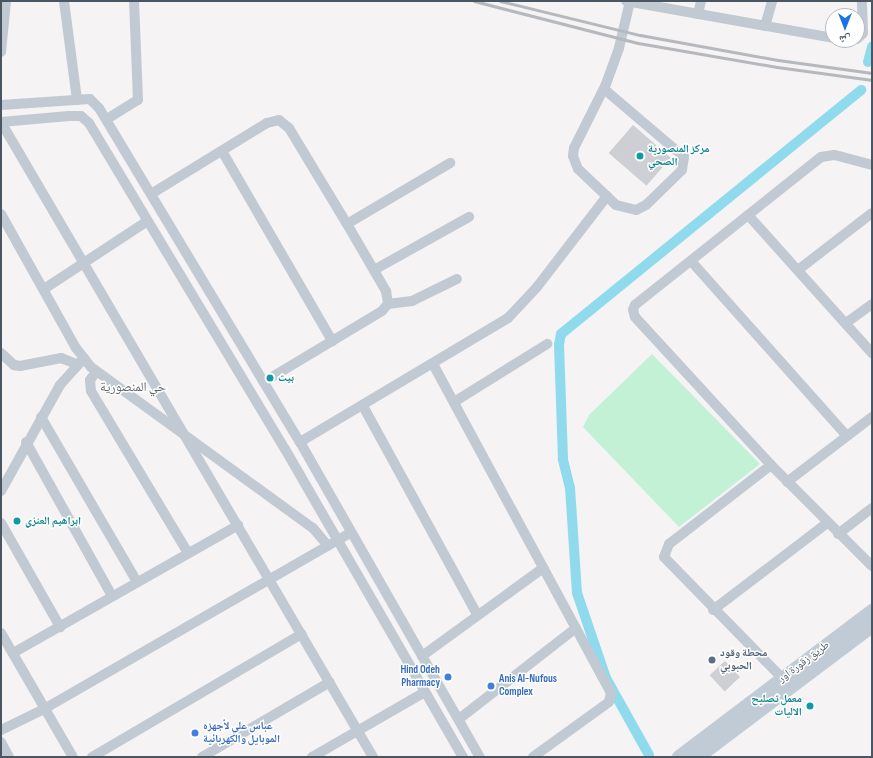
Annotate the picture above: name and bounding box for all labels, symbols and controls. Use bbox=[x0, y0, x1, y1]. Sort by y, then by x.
north arrow bbox=[825, 8, 865, 48]
text: ش bbox=[839, 33, 851, 46]
place label: مركز المنصورية الصحي bbox=[648, 143, 709, 169]
marker: مركز المنصورية الصحي bbox=[635, 151, 645, 161]
place label: بيت bbox=[278, 371, 294, 385]
marker: بيت bbox=[265, 373, 275, 383]
district label: حي المنصورية bbox=[100, 379, 166, 395]
place label: ابراهيم العنزي bbox=[25, 514, 81, 528]
marker: ابراهيم العنزي bbox=[12, 516, 22, 526]
street label: طريق زقورة اور bbox=[776, 638, 832, 686]
place label: محطة وقود الحبوبي bbox=[720, 647, 767, 673]
marker: محطة وقود الحبوبي bbox=[707, 655, 717, 665]
place label: Hind Odeh Pharmacy bbox=[400, 664, 440, 690]
marker: Hind Odeh Pharmacy bbox=[443, 672, 453, 682]
place label: Anis Al-Nufous Complex bbox=[499, 673, 557, 699]
marker: Anis Al-Nufous Complex bbox=[486, 681, 496, 691]
place label: معمل تصليح الاليات bbox=[751, 693, 802, 719]
marker: معمل تصليح الاليات bbox=[805, 701, 815, 711]
place label: عباس علي لأجهزه الموبايل والكهربائية bbox=[203, 720, 280, 746]
marker: عباس علي لأجهزه الموبايل والكهربائية bbox=[190, 728, 200, 738]

